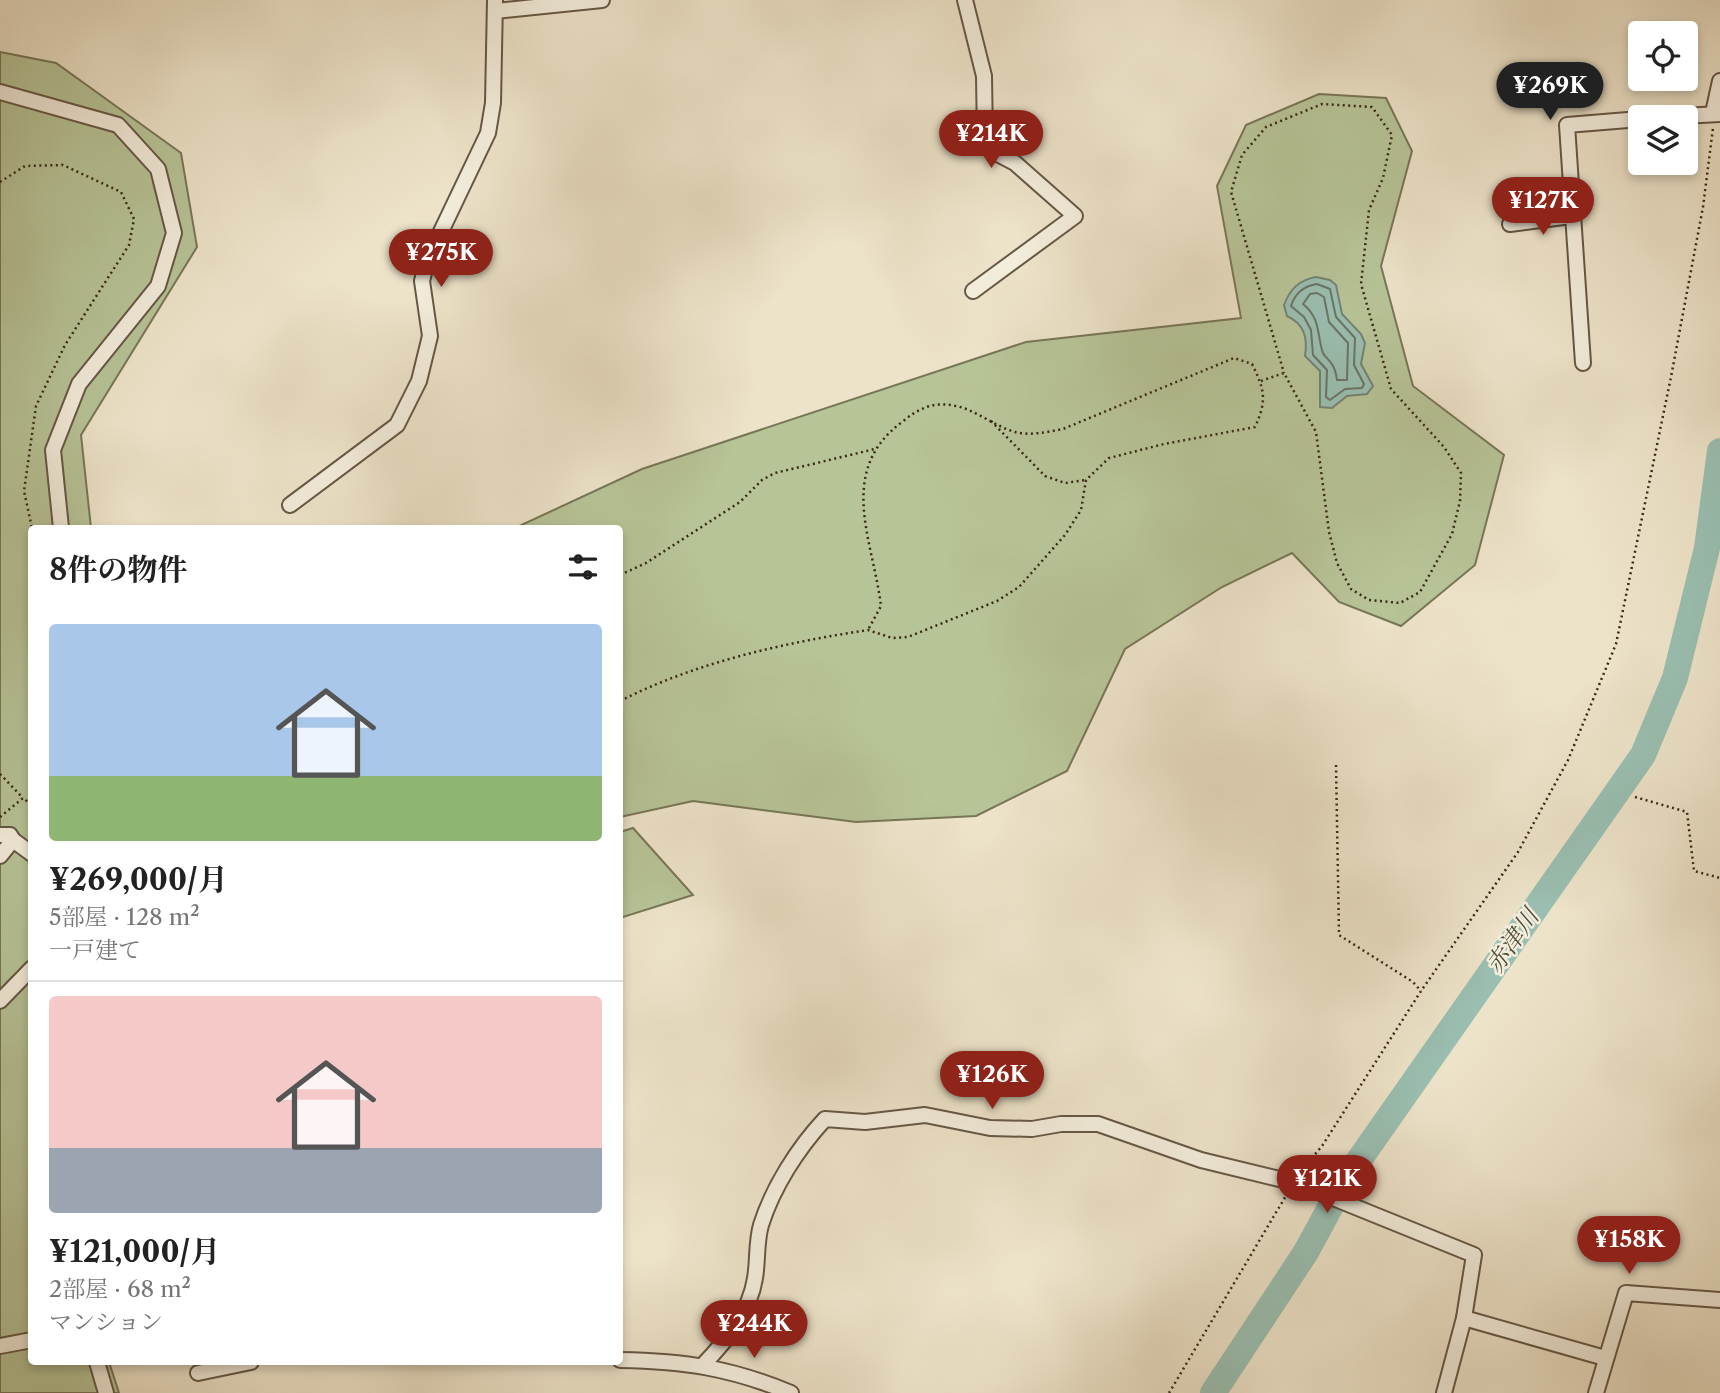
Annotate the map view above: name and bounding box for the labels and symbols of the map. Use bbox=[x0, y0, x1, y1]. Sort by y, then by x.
pin: ¥269K bbox=[1501, 62, 1599, 122]
pin: ¥214K bbox=[942, 110, 1040, 170]
pin: ¥127K bbox=[1494, 177, 1592, 237]
pin: ¥275K bbox=[392, 230, 490, 289]
water label: 赤津川 bbox=[1479, 901, 1546, 979]
pin: ¥126K bbox=[943, 1052, 1041, 1111]
pin: ¥121K bbox=[1278, 1156, 1376, 1215]
pin: ¥158K bbox=[1580, 1216, 1678, 1276]
pin: ¥244K bbox=[705, 1300, 803, 1360]

